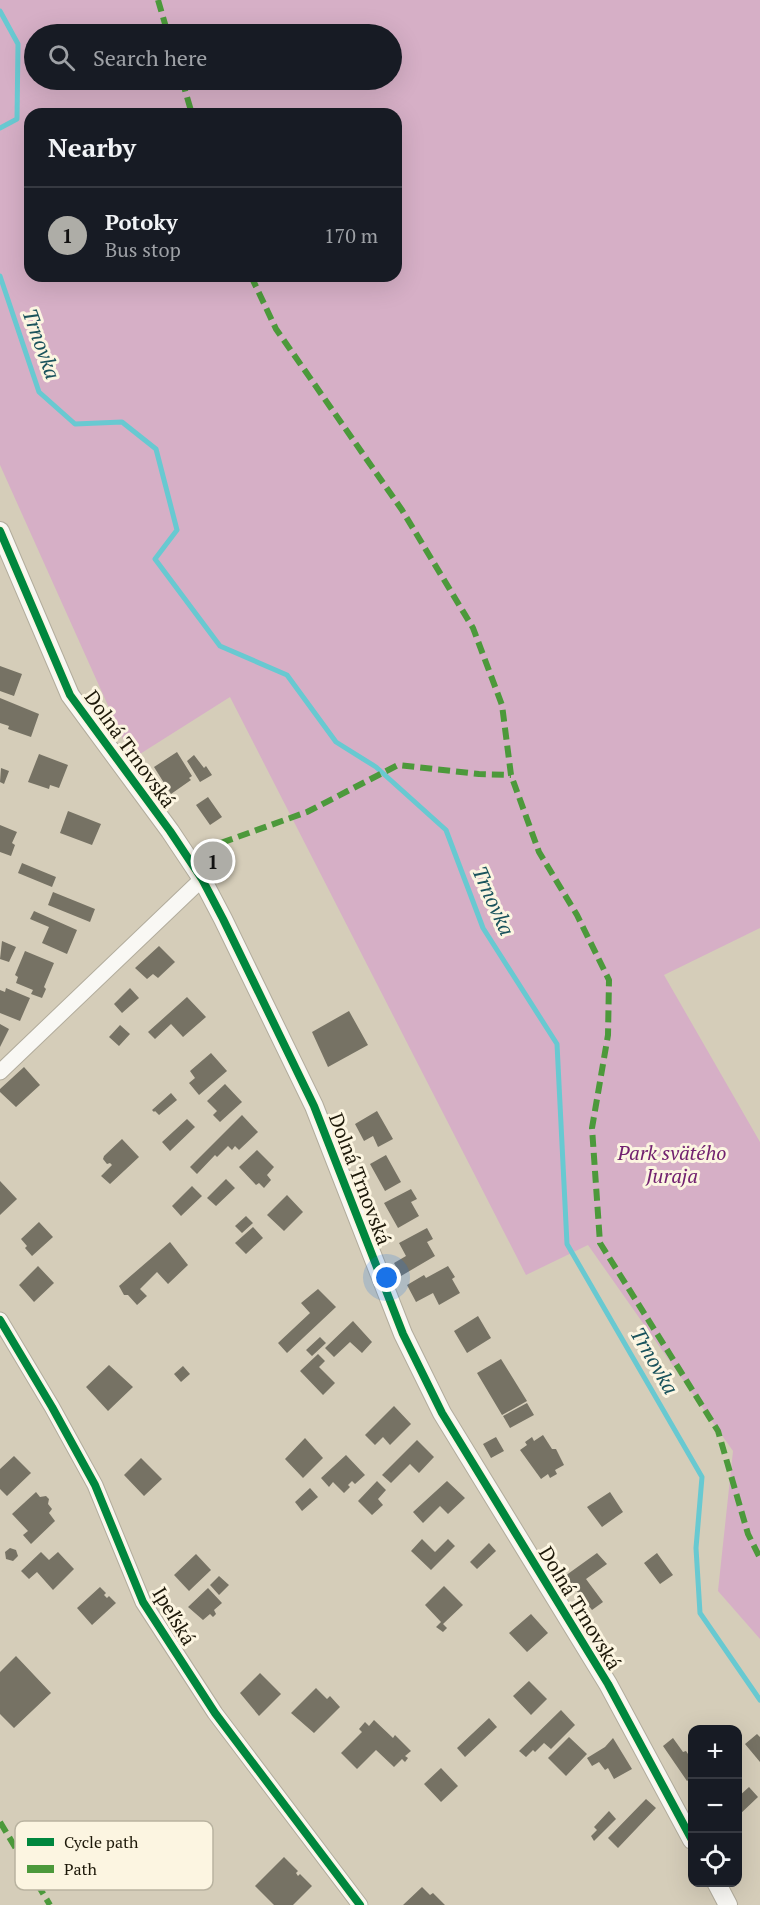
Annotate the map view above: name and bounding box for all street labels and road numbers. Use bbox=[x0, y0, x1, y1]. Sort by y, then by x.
street label: Dolná Trnovská bbox=[79, 684, 182, 813]
street label: Dolná Trnovská bbox=[323, 1109, 398, 1249]
street label: Dolná Trnovská bbox=[533, 1541, 628, 1674]
street label: Ipeľská bbox=[146, 1582, 202, 1650]

